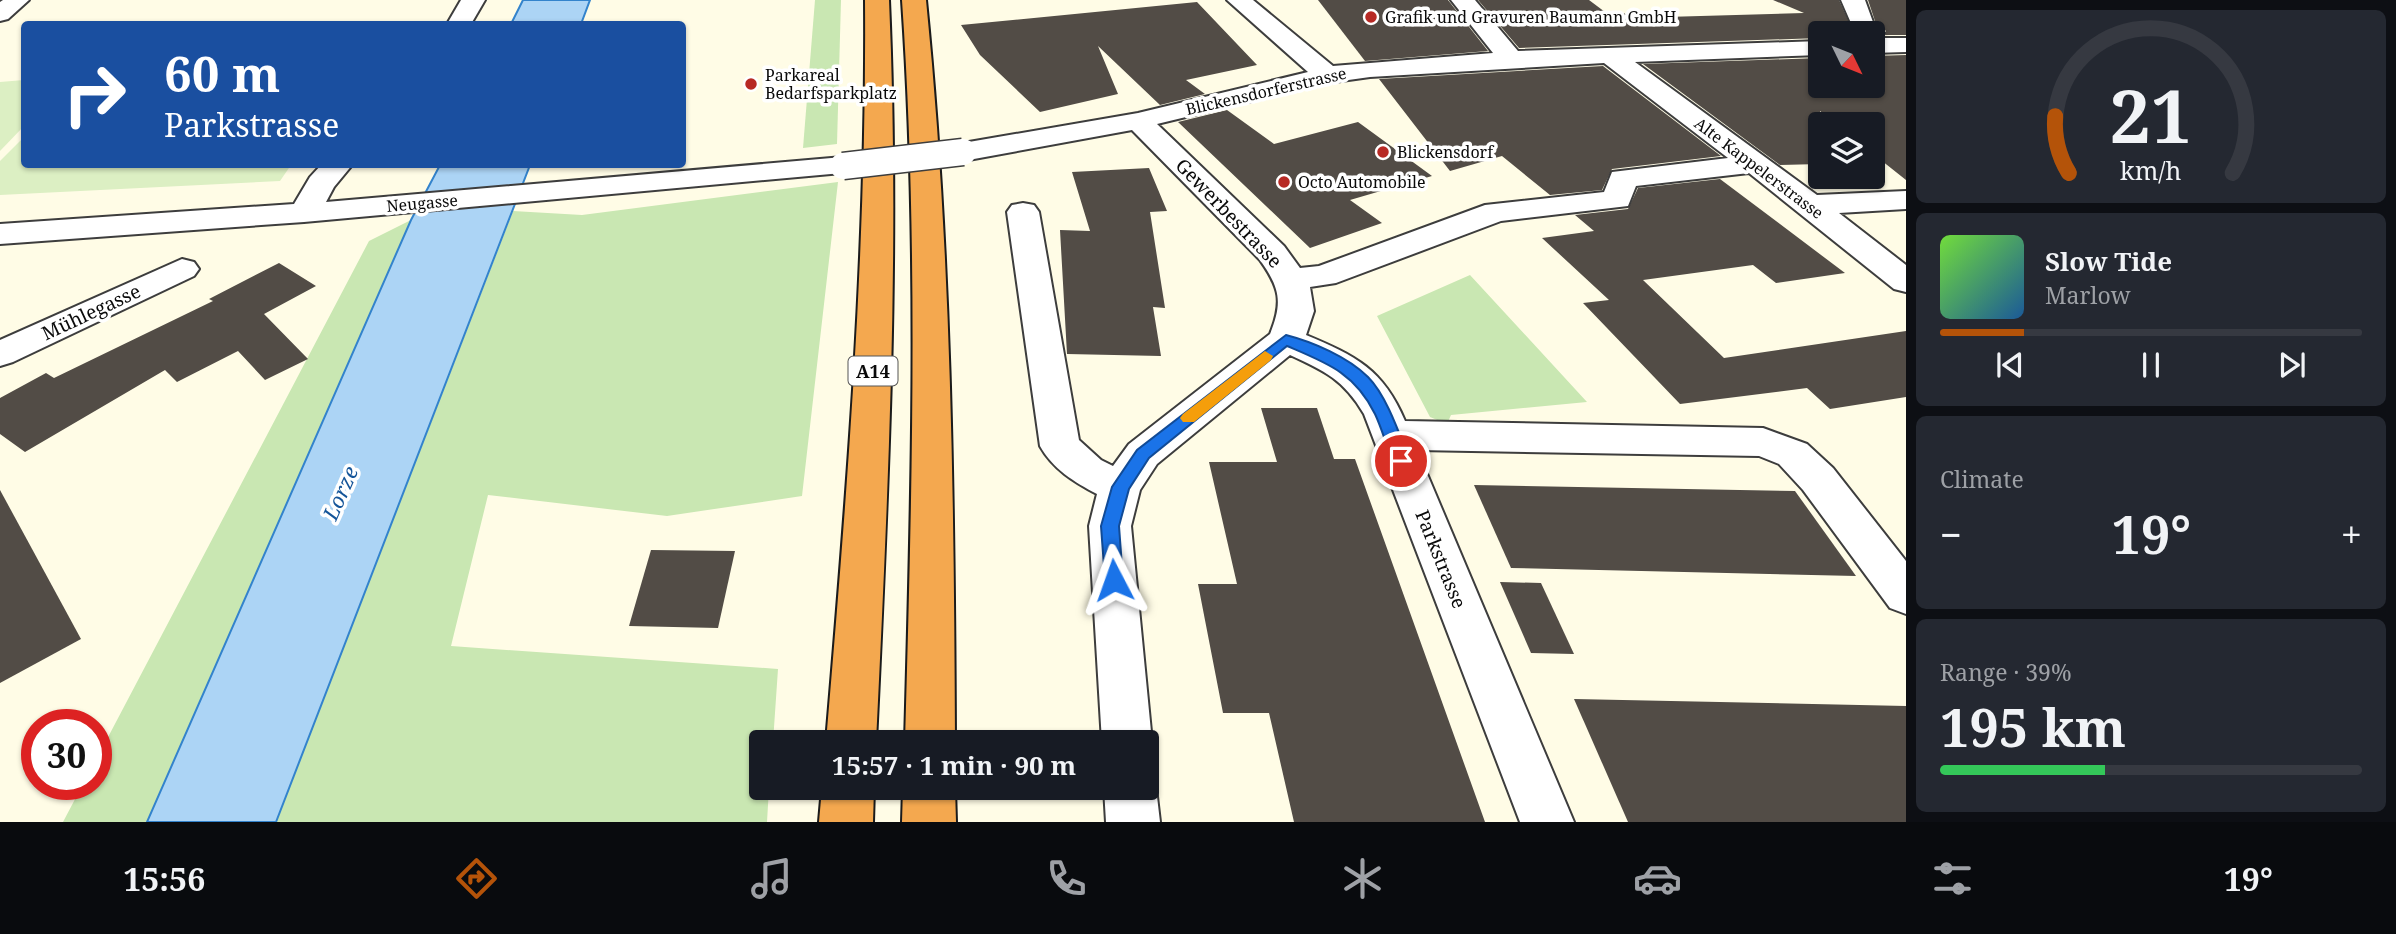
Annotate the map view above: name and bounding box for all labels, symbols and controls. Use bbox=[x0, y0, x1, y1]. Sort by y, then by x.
place label: Grafik und Gravuren Baumann GmbH bbox=[1385, 6, 1677, 28]
marker: Grafik und Gravuren Baumann GmbH bbox=[1363, 9, 1379, 25]
north arrow bbox=[1808, 21, 1885, 98]
map controls bbox=[1808, 21, 1885, 189]
text: 60 m bbox=[164, 40, 280, 106]
icon: right bbox=[49, 49, 140, 140]
street label: Blickensdorferstrasse bbox=[1184, 62, 1348, 120]
place label: Parkareal Bedarfsparkplatz bbox=[765, 64, 897, 104]
text: 21 bbox=[2110, 65, 2192, 164]
marker: Parkareal Bedarfsparkplatz bbox=[743, 76, 759, 92]
text: Parkstrasse bbox=[164, 103, 339, 146]
street label: Alte Kappelerstrasse bbox=[1690, 112, 1828, 224]
button: layers bbox=[1808, 112, 1885, 189]
place label: Blickensdorf bbox=[1397, 141, 1495, 163]
marker: Blickensdorf bbox=[1375, 144, 1391, 160]
text: km/h bbox=[2120, 152, 2182, 186]
street label: Gewerbestrasse bbox=[1170, 153, 1288, 273]
place label: Octo Automobile bbox=[1298, 171, 1426, 193]
marker: Octo Automobile bbox=[1276, 174, 1292, 190]
street label: Neugasse bbox=[385, 189, 459, 217]
text: Slow Tide bbox=[2045, 243, 2172, 279]
street label: Mühlegasse bbox=[37, 278, 145, 346]
text: Marlow bbox=[2045, 279, 2131, 311]
icon: previous bbox=[1991, 346, 2029, 384]
icon: pause bbox=[2132, 346, 2170, 384]
icon: next bbox=[2273, 346, 2311, 384]
road number: A14 bbox=[848, 356, 898, 386]
pin bbox=[1371, 431, 1431, 491]
icon: arrive bbox=[1382, 442, 1420, 480]
water label: Lorze bbox=[315, 462, 364, 525]
text: Climate bbox=[1940, 463, 2024, 495]
text: 19° bbox=[2112, 498, 2191, 569]
street label: Parkstrasse bbox=[1409, 506, 1473, 612]
text: − bbox=[1940, 508, 1962, 560]
text: + bbox=[2341, 508, 2362, 560]
position arrow bbox=[1077, 543, 1151, 617]
text: Range · 39% bbox=[1940, 656, 2072, 688]
text: 195 km bbox=[1940, 691, 2126, 762]
speed limit sign: 30 bbox=[21, 709, 112, 800]
text: 15:57 · 1 min · 90 m bbox=[832, 747, 1076, 783]
icon: directions bbox=[452, 854, 501, 903]
icon: music bbox=[747, 854, 796, 903]
icon: phone bbox=[1042, 854, 1091, 903]
icon: climate bbox=[1338, 854, 1387, 903]
icon: car bbox=[1633, 854, 1682, 903]
icon: filters bbox=[1928, 854, 1977, 903]
text: 15:56 bbox=[123, 857, 205, 900]
text: 19° bbox=[2224, 857, 2273, 900]

